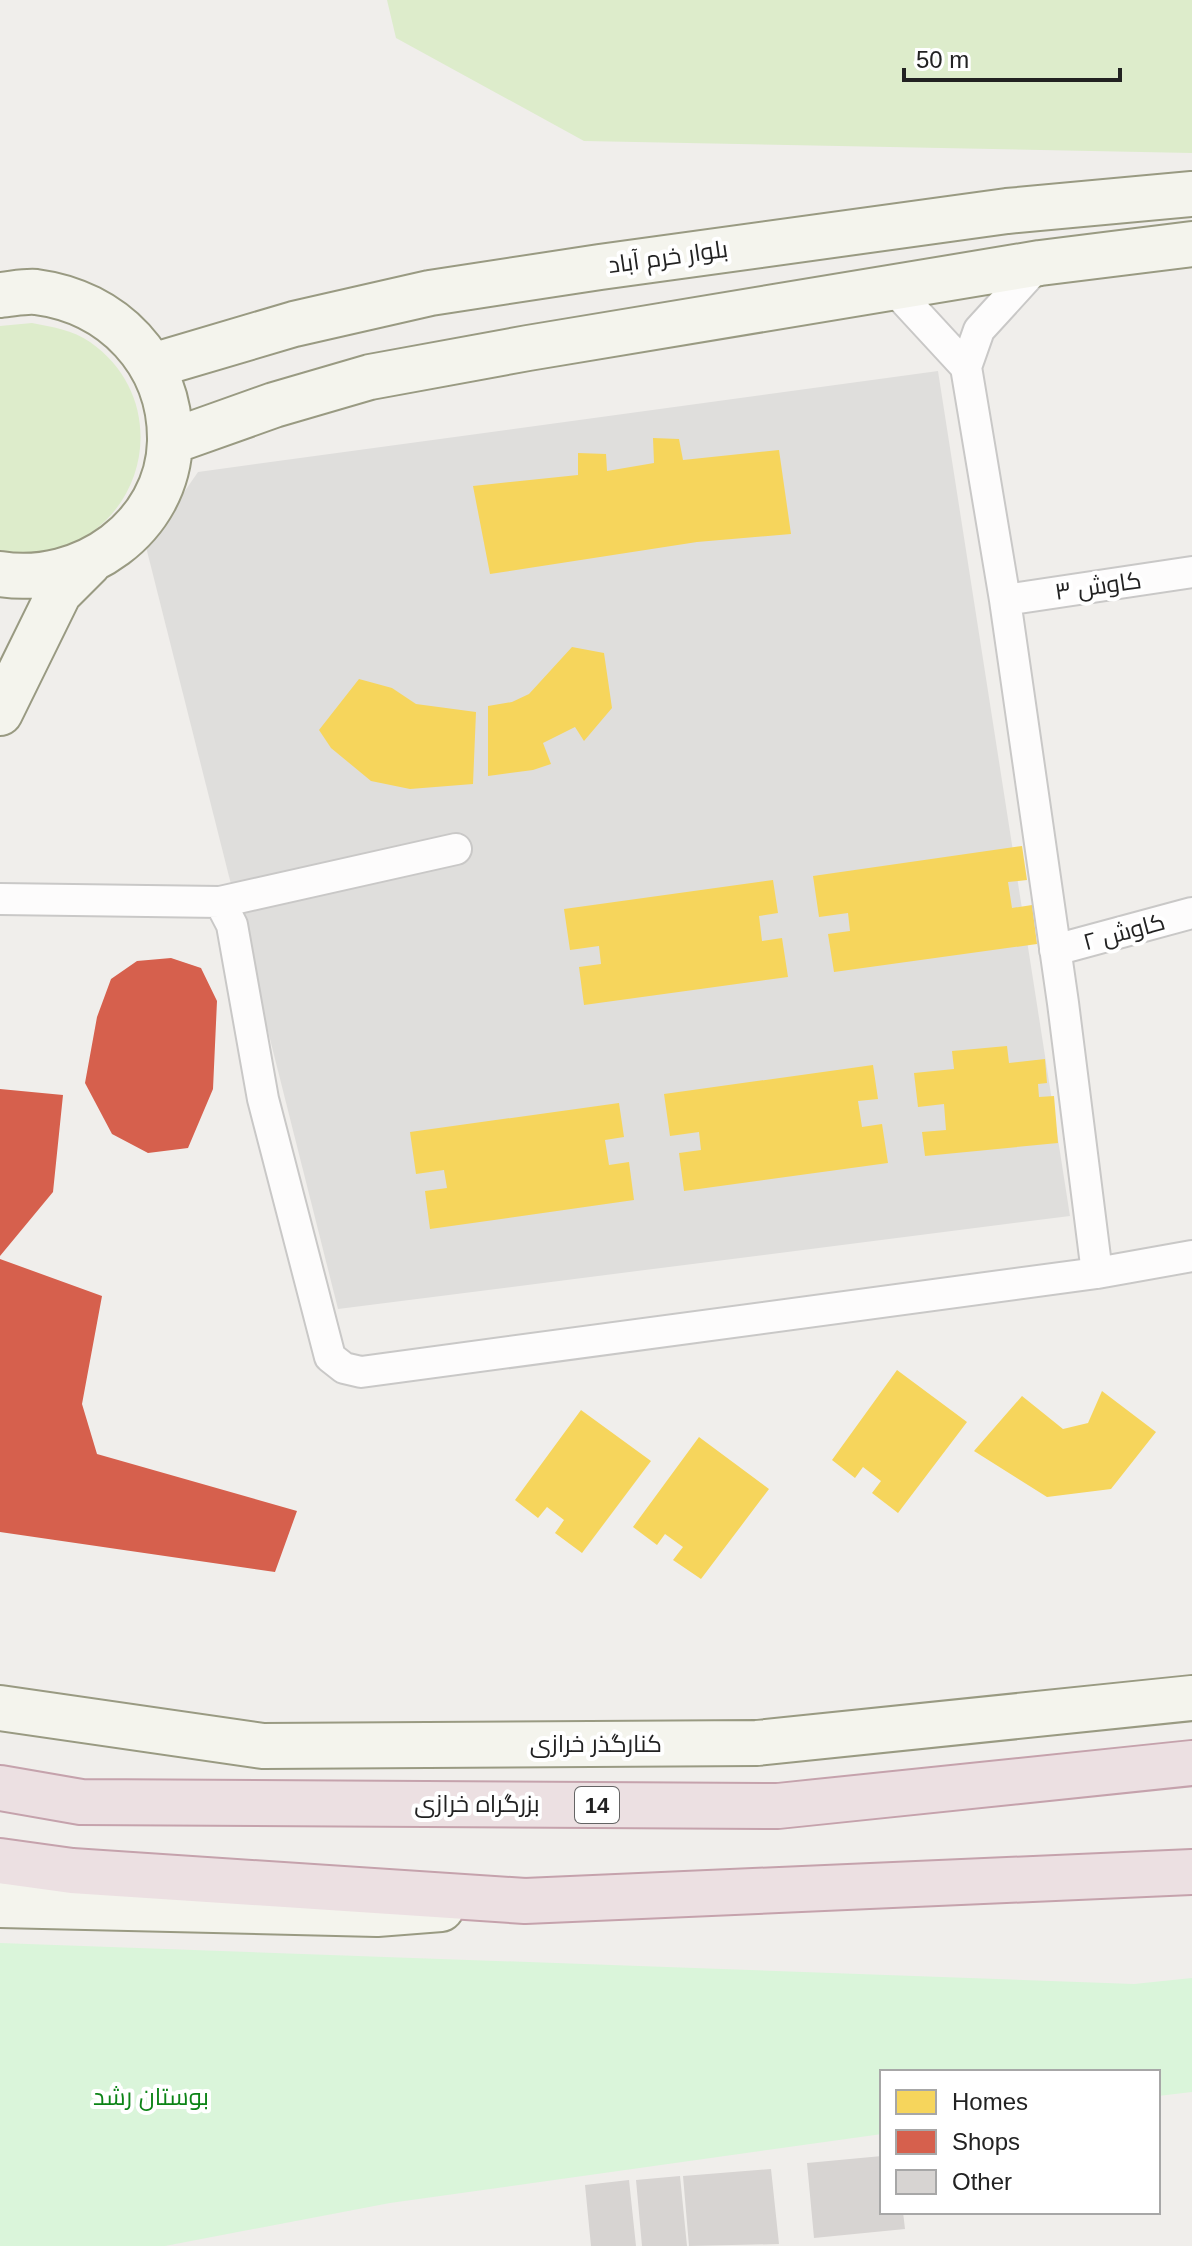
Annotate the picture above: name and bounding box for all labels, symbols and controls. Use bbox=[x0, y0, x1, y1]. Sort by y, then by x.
scale bar bbox=[904, 32, 1120, 82]
text: 50 m bbox=[916, 46, 969, 73]
street label: بلوار خرم آباد bbox=[606, 235, 730, 281]
street label: کاوش ۳ bbox=[1053, 566, 1143, 606]
street label: کاوش ۲ bbox=[1080, 908, 1168, 956]
street label: کنارگذر خرازی bbox=[530, 1730, 662, 1758]
road number: 14 bbox=[575, 1787, 619, 1823]
street label: بزرگراه خرازی bbox=[414, 1790, 540, 1818]
legend bbox=[880, 2070, 1160, 2214]
park label: بوستان رشد bbox=[93, 2083, 209, 2111]
text: Homes bbox=[952, 2088, 1028, 2115]
text: Shops bbox=[952, 2128, 1020, 2155]
text: Other bbox=[952, 2168, 1012, 2195]

